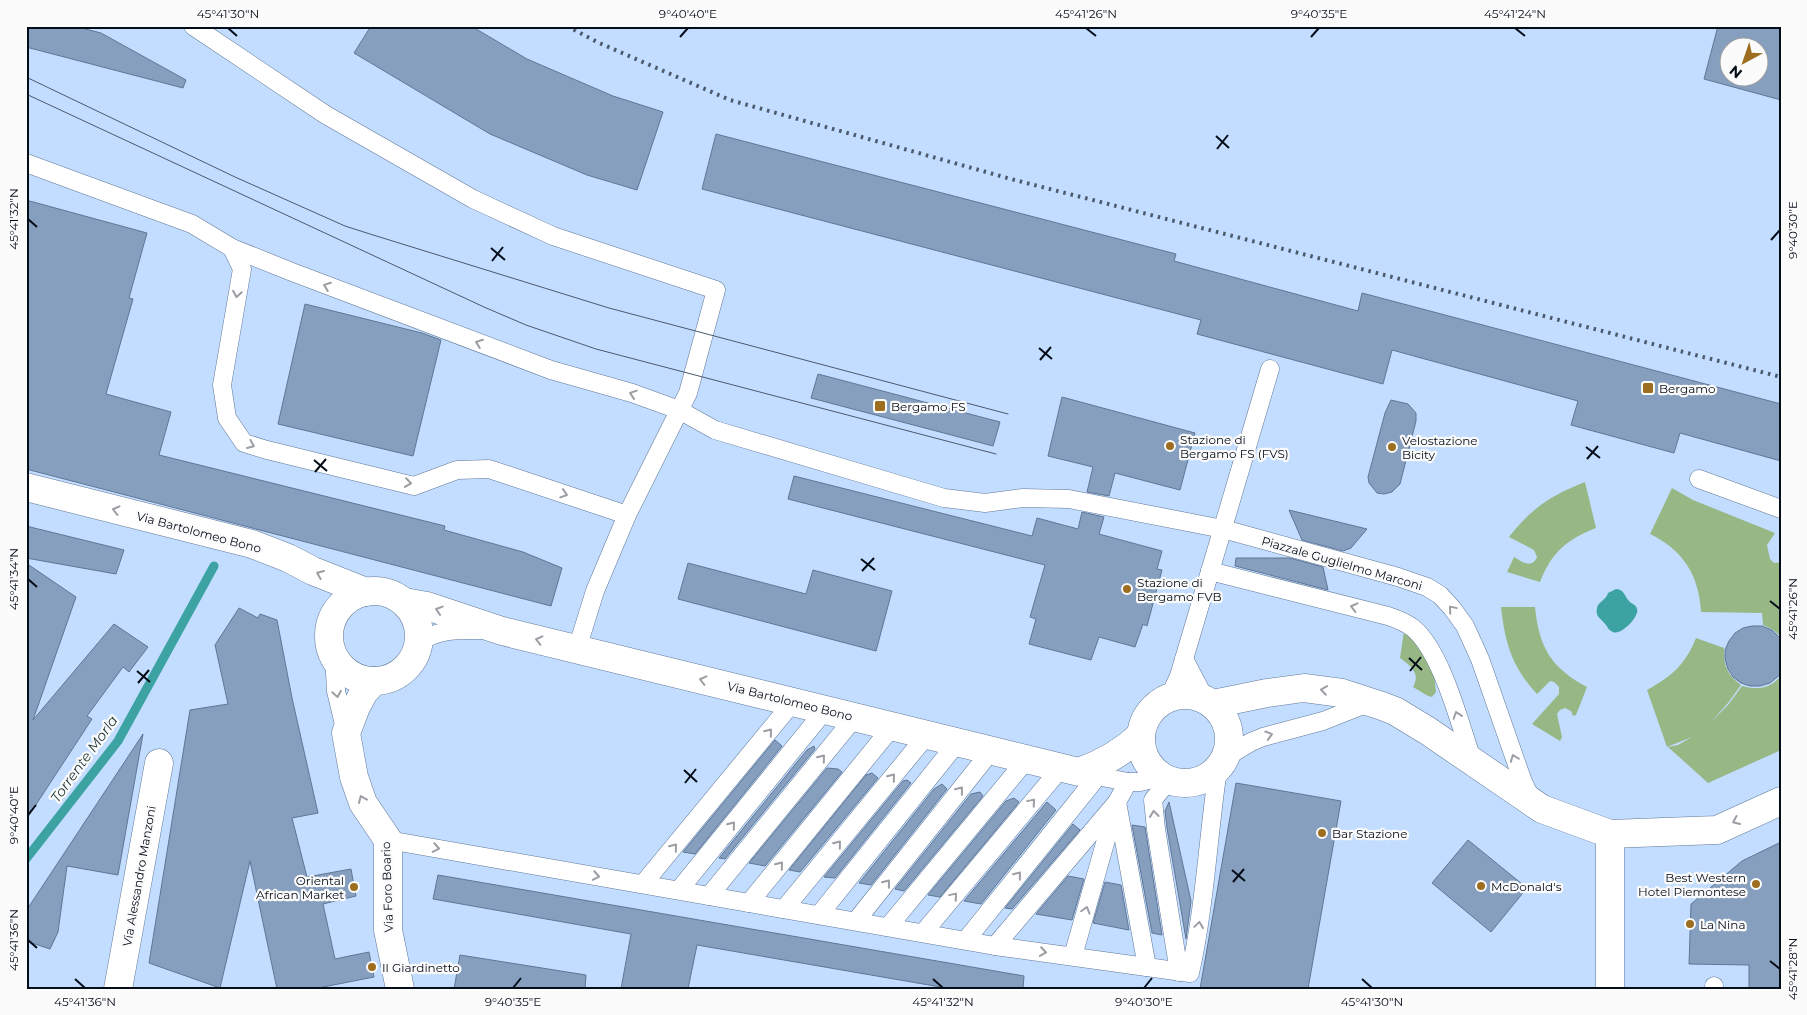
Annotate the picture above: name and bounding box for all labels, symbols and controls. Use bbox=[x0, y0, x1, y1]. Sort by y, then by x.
text: 45°41'30"N bbox=[197, 6, 259, 21]
text: 9°40'40"E bbox=[659, 6, 717, 21]
text: 45°41'26"N bbox=[1055, 6, 1117, 21]
text: 9°40'35"E bbox=[1291, 6, 1347, 21]
text: 45°41'24"N bbox=[1484, 6, 1546, 21]
north arrow bbox=[1720, 38, 1770, 88]
text: N bbox=[1726, 61, 1746, 82]
text: 45°41'32"N bbox=[6, 188, 21, 250]
text: 9°40'30"E bbox=[1785, 201, 1800, 259]
one-way arrow bbox=[324, 281, 332, 291]
one-way arrow bbox=[233, 290, 243, 298]
one-way arrow bbox=[476, 339, 484, 349]
marker: Bergamo bbox=[1641, 381, 1655, 395]
place label: Bergamo bbox=[1659, 381, 1716, 396]
one-way arrow bbox=[630, 390, 638, 400]
marker: Bergamo FS bbox=[873, 399, 887, 413]
place label: Bergamo FS bbox=[891, 399, 966, 414]
place label: Stazione di Bergamo FS (FVS) bbox=[1180, 432, 1289, 461]
place label: Velostazione Bicity bbox=[1402, 433, 1478, 462]
one-way arrow bbox=[246, 438, 255, 449]
marker: Stazione di Bergamo FS (FVS) bbox=[1164, 440, 1176, 452]
marker: Velostazione Bicity bbox=[1386, 441, 1398, 453]
one-way arrow bbox=[404, 478, 412, 488]
one-way arrow bbox=[559, 489, 567, 499]
one-way arrow bbox=[112, 505, 120, 515]
street label: Via Bartolomeo Bono bbox=[135, 508, 263, 556]
street label: Piazzale Guglielmo Marconi bbox=[1260, 533, 1424, 593]
text: 45°41'34"N bbox=[6, 548, 21, 610]
one-way arrow bbox=[316, 570, 325, 580]
place label: Stazione di Bergamo FVB bbox=[1137, 575, 1222, 604]
text: 45°41'26"N bbox=[1785, 578, 1800, 640]
marker: Stazione di Bergamo FVB bbox=[1121, 583, 1133, 595]
one-way arrow bbox=[1350, 603, 1358, 613]
one-way arrow bbox=[435, 606, 444, 616]
one-way arrow bbox=[1450, 606, 1458, 615]
one-way arrow bbox=[535, 635, 544, 646]
one-way arrow bbox=[699, 675, 708, 686]
street label: Via Bartolomeo Bono bbox=[726, 678, 854, 724]
one-way arrow bbox=[1319, 685, 1327, 696]
one-way arrow bbox=[332, 690, 342, 699]
water label: Torrente Morla bbox=[46, 712, 122, 806]
one-way arrow bbox=[1453, 712, 1463, 720]
one-way arrow bbox=[763, 729, 771, 738]
one-way arrow bbox=[1264, 731, 1273, 741]
one-way arrow bbox=[816, 755, 824, 764]
one-way arrow bbox=[1510, 755, 1520, 763]
one-way arrow bbox=[887, 774, 896, 783]
text: 9°40'40"E bbox=[6, 786, 21, 844]
one-way arrow bbox=[954, 787, 962, 796]
one-way arrow bbox=[358, 795, 368, 804]
one-way arrow bbox=[1027, 799, 1035, 808]
street label: Via Alessandro Manzoni bbox=[119, 804, 159, 948]
one-way arrow bbox=[1149, 810, 1160, 818]
one-way arrow bbox=[1732, 814, 1741, 825]
one-way arrow bbox=[726, 822, 734, 831]
place label: Bar Stazione bbox=[1332, 826, 1407, 841]
marker: Bar Stazione bbox=[1316, 827, 1328, 839]
street label: Via Foro Boario bbox=[378, 841, 396, 933]
one-way arrow bbox=[832, 841, 840, 850]
one-way arrow bbox=[431, 843, 440, 853]
one-way arrow bbox=[669, 843, 678, 852]
one-way arrow bbox=[774, 862, 782, 871]
one-way arrow bbox=[592, 870, 600, 880]
place label: Best Western Hotel Piemontese bbox=[1638, 870, 1746, 899]
one-way arrow bbox=[1013, 872, 1021, 881]
place label: Oriental African Market bbox=[256, 873, 344, 902]
marker: Best Western Hotel Piemontese bbox=[1750, 878, 1762, 890]
place label: McDonald's bbox=[1491, 879, 1562, 894]
one-way arrow bbox=[881, 880, 889, 889]
marker: McDonald's bbox=[1475, 880, 1487, 892]
marker: Oriental African Market bbox=[348, 881, 360, 893]
one-way arrow bbox=[949, 892, 958, 901]
one-way arrow bbox=[1081, 906, 1091, 914]
text: 45°41'36"N bbox=[6, 909, 21, 971]
place label: La Nina bbox=[1700, 917, 1745, 932]
marker: La Nina bbox=[1684, 918, 1696, 930]
one-way arrow bbox=[1193, 921, 1204, 929]
text: 45°41'28"N bbox=[1785, 938, 1800, 1000]
one-way arrow bbox=[1039, 947, 1048, 957]
place label: Il Giardinetto bbox=[382, 960, 460, 975]
marker: Il Giardinetto bbox=[366, 961, 378, 973]
text: 45°41'36"N bbox=[54, 994, 116, 1009]
text: 9°40'35"E bbox=[485, 994, 541, 1009]
text: 45°41'32"N bbox=[912, 994, 974, 1009]
text: 9°40'30"E bbox=[1115, 994, 1173, 1009]
text: 45°41'30"N bbox=[1341, 994, 1403, 1009]

